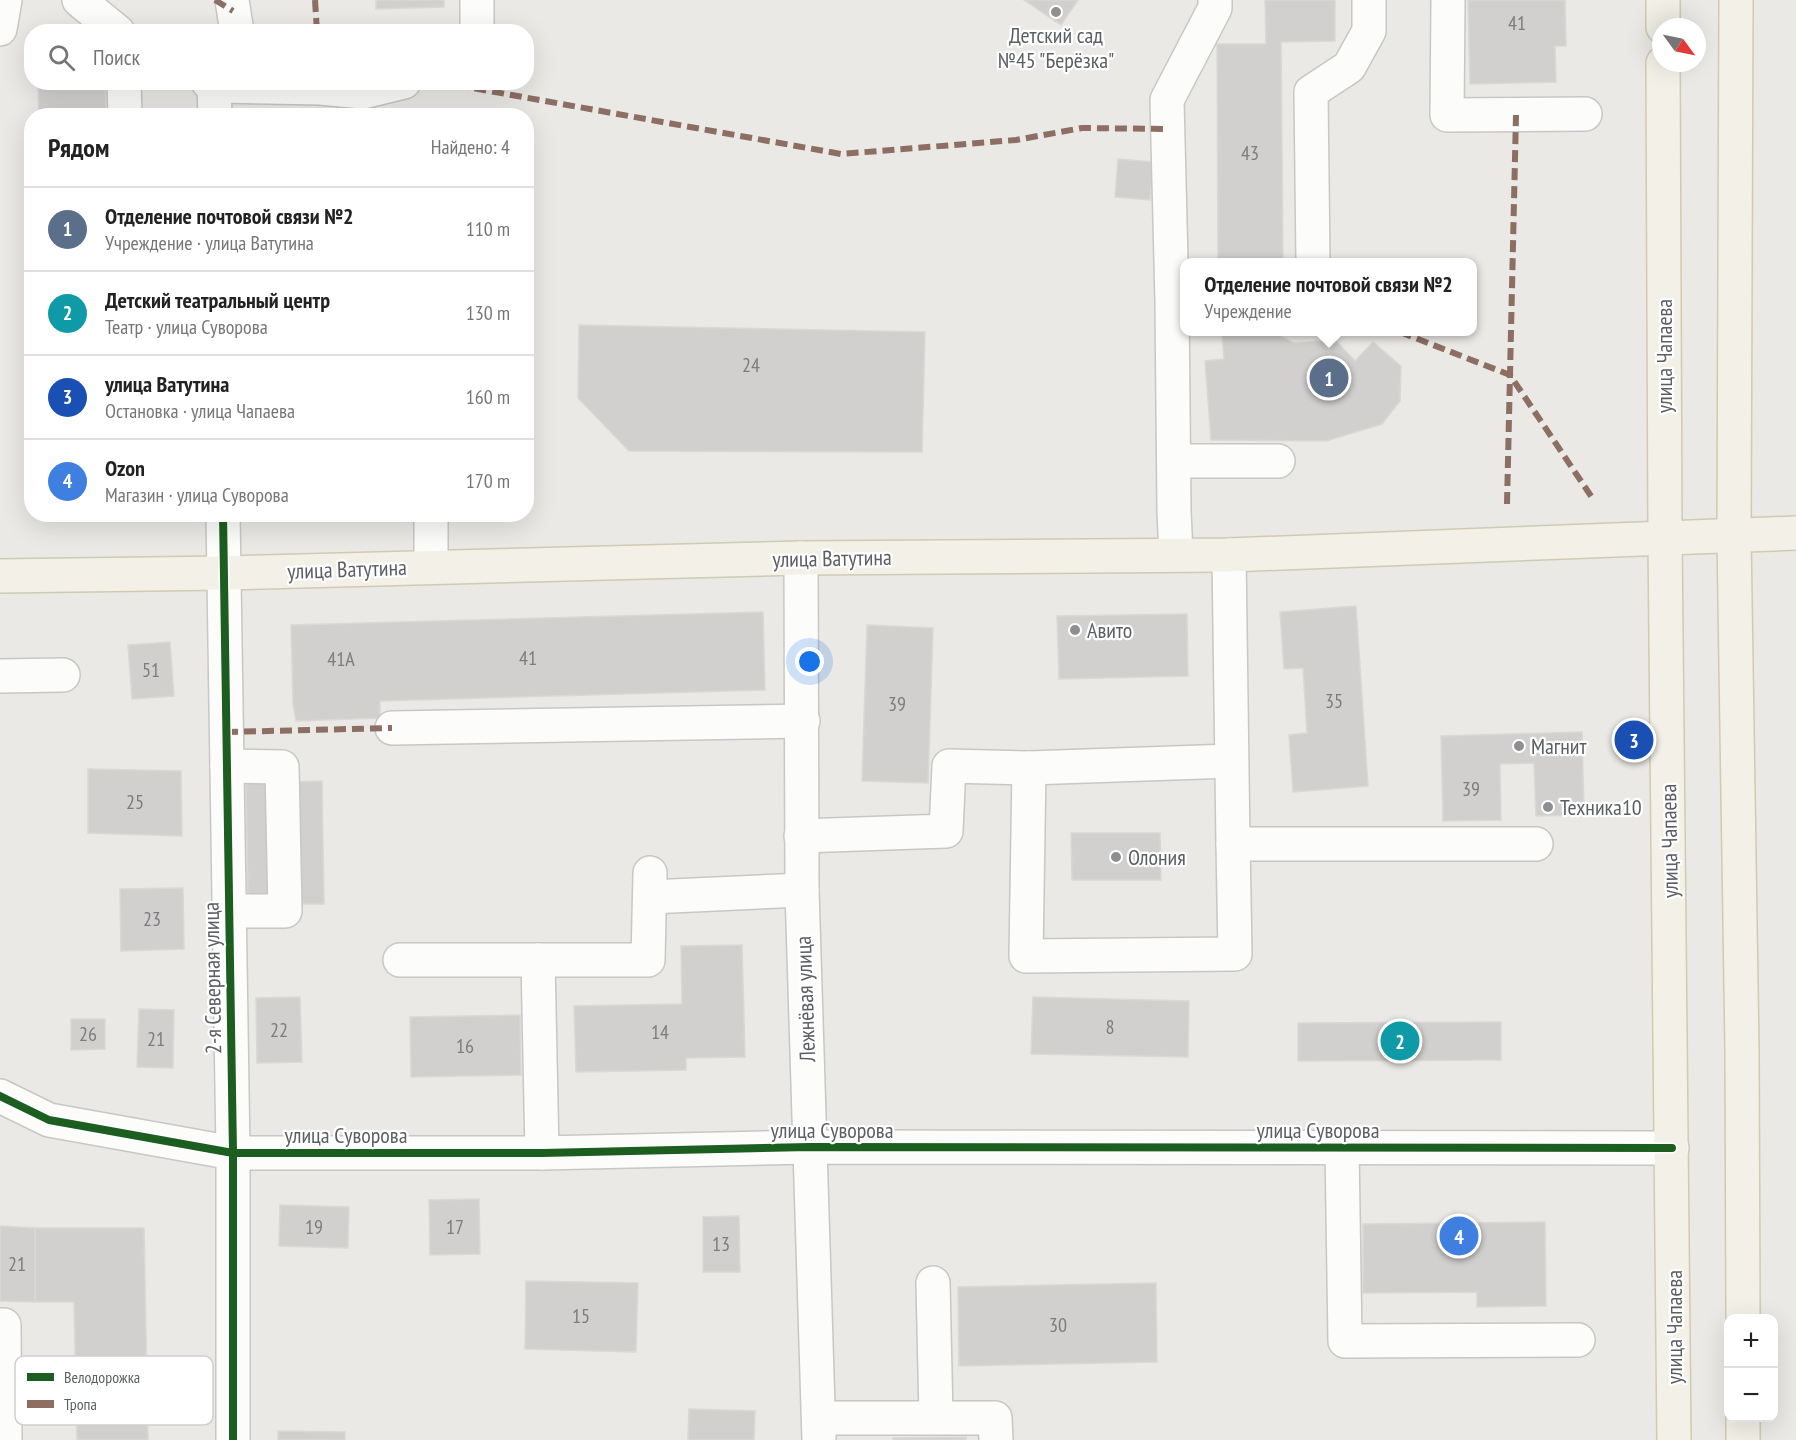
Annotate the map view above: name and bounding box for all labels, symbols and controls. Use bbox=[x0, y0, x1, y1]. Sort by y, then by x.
marker: Детский сад №45 "Берёзка" bbox=[1049, 5, 1063, 19]
house number: 41 bbox=[1508, 10, 1526, 36]
north arrow bbox=[1652, 18, 1706, 72]
place label: Детский сад №45 "Берёзка" bbox=[998, 21, 1114, 74]
search box bbox=[24, 24, 534, 90]
icon: search bbox=[45, 41, 78, 74]
text: Поиск bbox=[93, 43, 140, 71]
text: Рядом bbox=[48, 131, 109, 164]
text: Найдено: 4 bbox=[431, 134, 510, 160]
house number: 43 bbox=[1241, 140, 1259, 166]
text: Отделение почтовой связи №2 bbox=[105, 202, 354, 230]
text: 1 bbox=[63, 216, 72, 242]
text: 110 m bbox=[466, 216, 510, 242]
text: Учреждение · улица Ватутина bbox=[105, 230, 314, 256]
popup bbox=[1180, 258, 1477, 336]
text: Отделение почтовой связи №2 bbox=[1204, 270, 1453, 298]
text: Детский театральный центр bbox=[105, 286, 330, 314]
text: Учреждение bbox=[1204, 298, 1292, 324]
street label: улица Чапаева bbox=[1650, 299, 1678, 413]
text: 2 bbox=[63, 300, 72, 326]
text: 130 m bbox=[466, 300, 510, 326]
text: Театр · улица Суворова bbox=[105, 314, 268, 340]
house number: 24 bbox=[742, 352, 760, 378]
pin: 1 bbox=[1310, 356, 1348, 400]
text: улица Ватутина bbox=[105, 370, 229, 398]
text: 3 bbox=[63, 384, 72, 410]
text: 160 m bbox=[466, 384, 510, 410]
text: Остановка · улица Чапаева bbox=[105, 398, 295, 424]
text: Ozon bbox=[105, 454, 145, 482]
text: 4 bbox=[63, 468, 72, 494]
text: 170 m bbox=[466, 468, 510, 494]
text: Магазин · улица Суворова bbox=[105, 482, 289, 508]
street label: улица Ватутина bbox=[772, 543, 892, 573]
street label: улица Ватутина bbox=[287, 553, 407, 585]
place label: Авито bbox=[1087, 616, 1132, 644]
marker: Авито bbox=[1068, 623, 1082, 637]
house number: 41 bbox=[519, 645, 537, 671]
house number: 41А bbox=[327, 646, 355, 672]
your location bbox=[795, 647, 824, 676]
house number: 51 bbox=[142, 657, 160, 683]
house number: 35 bbox=[1325, 688, 1343, 714]
house number: 39 bbox=[888, 691, 906, 717]
pin: 3 bbox=[1614, 718, 1654, 762]
place label: Магнит bbox=[1531, 732, 1588, 760]
marker: Магнит bbox=[1512, 739, 1526, 753]
house number: 39 bbox=[1462, 776, 1480, 802]
street label: улица Чапаева bbox=[1654, 784, 1684, 898]
house number: 25 bbox=[126, 789, 144, 815]
place label: Техника10 bbox=[1560, 793, 1642, 821]
marker: Техника10 bbox=[1541, 800, 1555, 814]
place label: Олония bbox=[1128, 843, 1186, 871]
marker: Олония bbox=[1109, 850, 1123, 864]
street label: 2-я Северная улица bbox=[197, 902, 227, 1054]
house number: 23 bbox=[143, 906, 161, 932]
street label: Лежнёвая улица bbox=[789, 935, 821, 1064]
house number: 8 bbox=[1106, 1014, 1115, 1040]
house number: 22 bbox=[270, 1017, 288, 1043]
pin: 2 bbox=[1380, 1018, 1420, 1064]
house number: 14 bbox=[651, 1019, 669, 1045]
house number: 26 bbox=[79, 1021, 97, 1047]
house number: 21 bbox=[147, 1026, 165, 1052]
house number: 16 bbox=[456, 1033, 474, 1059]
street label: улица Суворова bbox=[770, 1116, 894, 1144]
street label: улица Суворова bbox=[1256, 1116, 1380, 1144]
street label: улица Суворова bbox=[284, 1121, 408, 1149]
house number: 19 bbox=[305, 1214, 323, 1240]
house number: 17 bbox=[446, 1214, 464, 1240]
pin: 4 bbox=[1440, 1214, 1478, 1258]
house number: 13 bbox=[712, 1231, 730, 1257]
house number: 21 bbox=[8, 1251, 26, 1277]
street label: улица Чапаева bbox=[1660, 1270, 1688, 1384]
house number: 15 bbox=[572, 1303, 590, 1329]
house number: 30 bbox=[1049, 1312, 1067, 1338]
map controls bbox=[1724, 1314, 1778, 1422]
button: + bbox=[1724, 1314, 1778, 1368]
legend bbox=[15, 1356, 213, 1425]
text: Велодорожка bbox=[64, 1367, 140, 1387]
button: − bbox=[1724, 1368, 1778, 1422]
text: Тропа bbox=[64, 1394, 97, 1414]

